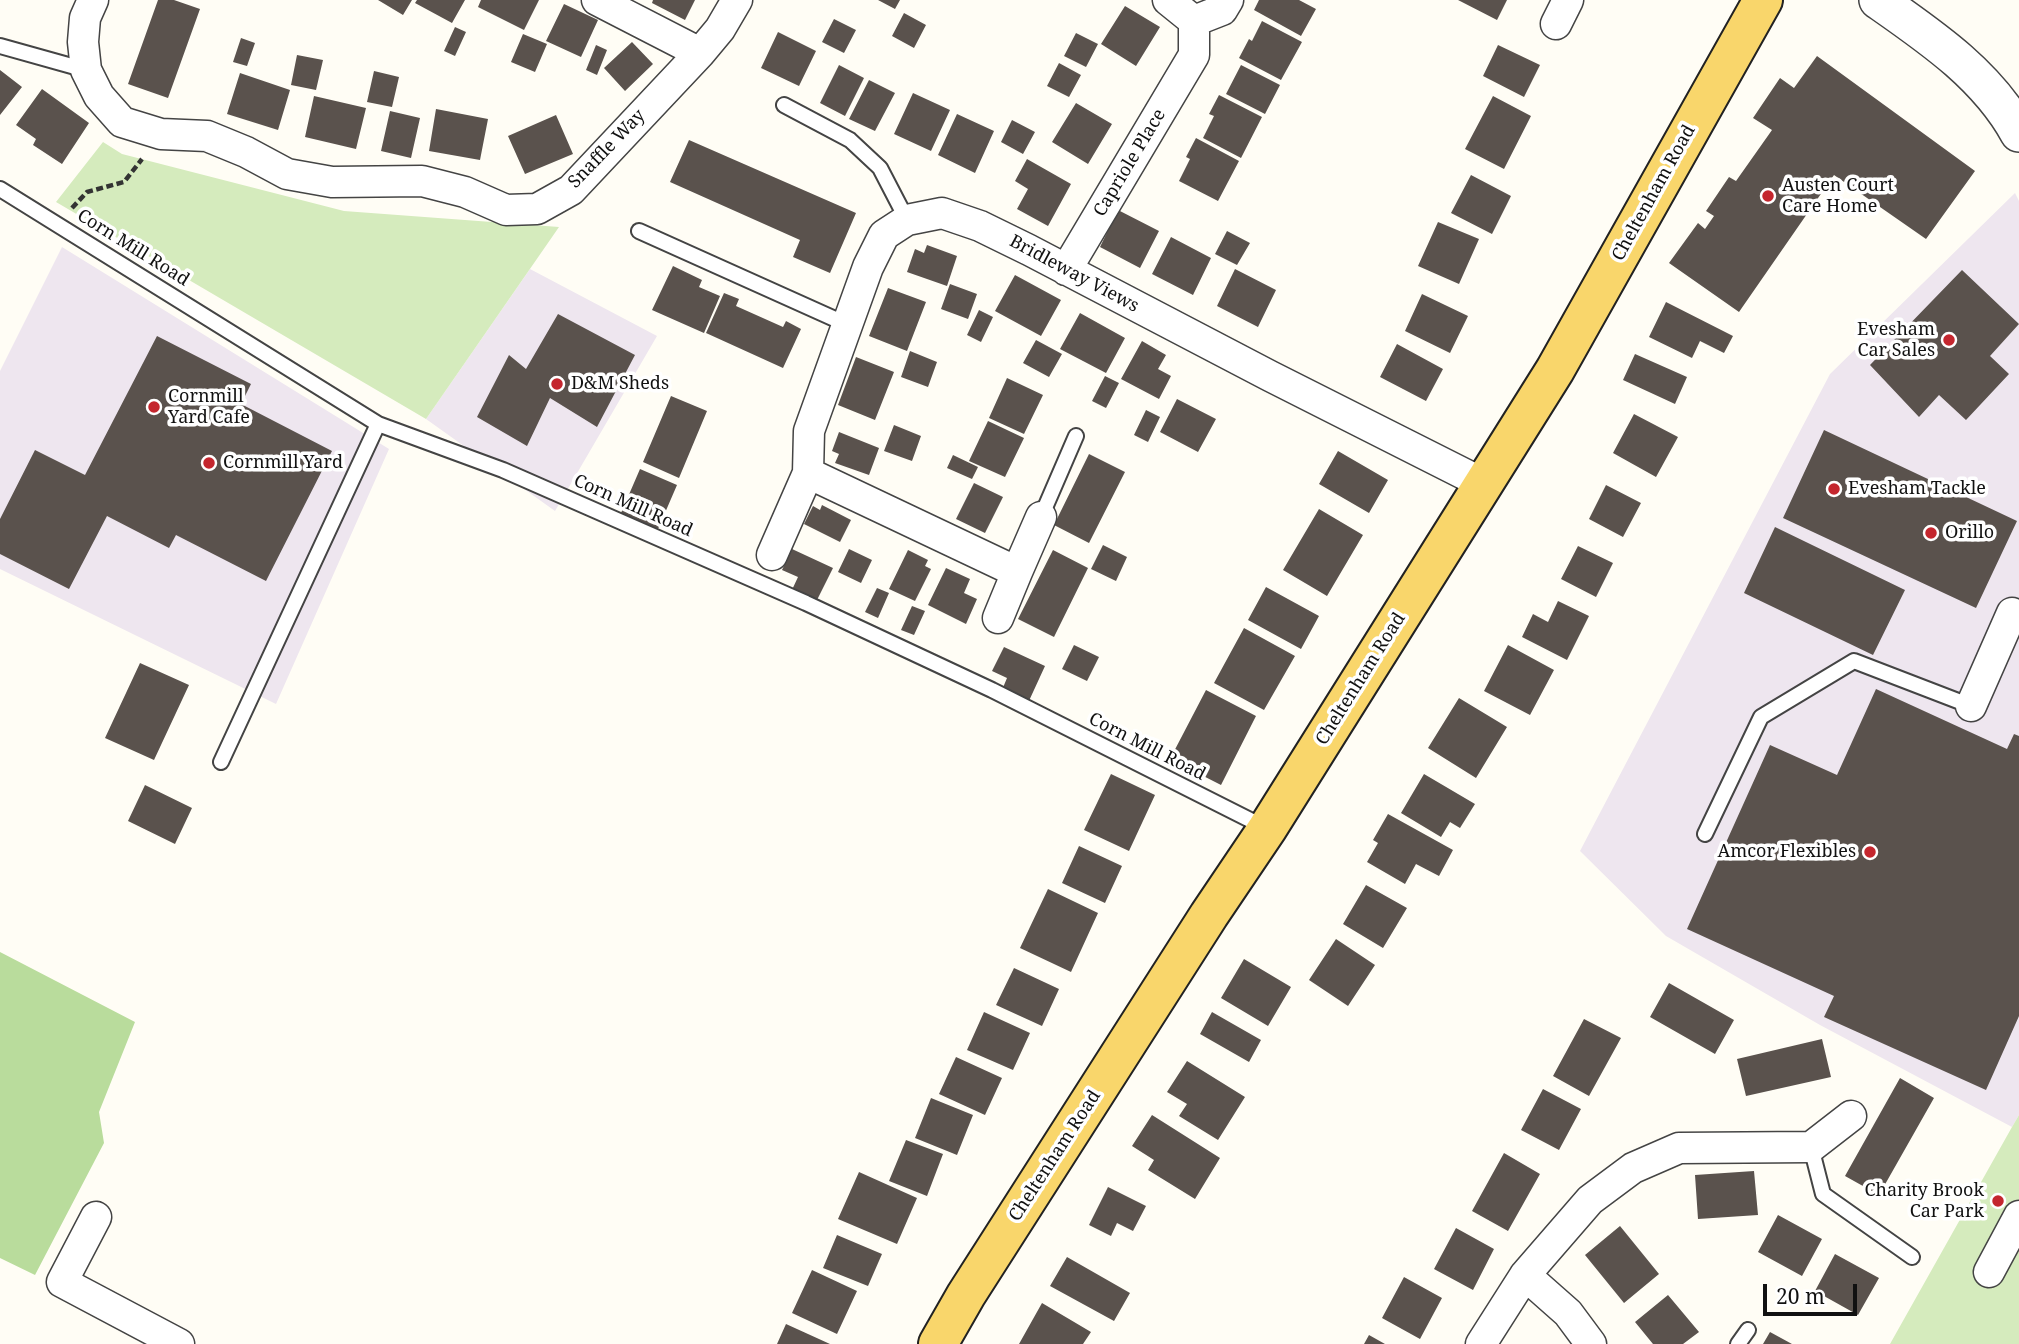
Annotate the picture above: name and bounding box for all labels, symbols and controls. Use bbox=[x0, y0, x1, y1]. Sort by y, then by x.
street label: Snaffle Way bbox=[564, 105, 650, 193]
street label: Capriole Place bbox=[1089, 105, 1171, 221]
street label: Cheltenham Road bbox=[1608, 121, 1700, 265]
place label: Austen Court Care Home bbox=[1782, 175, 1894, 218]
marker: Austen Court Care Home bbox=[1760, 188, 1776, 204]
street label: Corn Mill Road bbox=[73, 205, 193, 291]
street label: Bridleway Views bbox=[1006, 231, 1142, 317]
place label: Evesham Car Sales bbox=[1857, 319, 1935, 362]
marker: Evesham Car Sales bbox=[1941, 332, 1957, 348]
place label: D&M Sheds bbox=[571, 373, 669, 395]
marker: D&M Sheds bbox=[549, 376, 565, 392]
place label: Cornmill Yard Cafe bbox=[168, 386, 250, 428]
marker: Cornmill Yard Cafe bbox=[146, 399, 162, 415]
place label: Cornmill Yard bbox=[223, 452, 343, 474]
marker: Cornmill Yard bbox=[201, 455, 217, 471]
street label: Corn Mill Road bbox=[570, 470, 696, 542]
place label: Evesham Tackle bbox=[1848, 478, 1986, 500]
marker: Evesham Tackle bbox=[1826, 481, 1842, 497]
place label: Orillo bbox=[1945, 522, 1994, 544]
marker: Orillo bbox=[1923, 525, 1939, 541]
street label: Cheltenham Road bbox=[1312, 609, 1410, 749]
street label: Corn Mill Road bbox=[1085, 708, 1209, 786]
place label: Amcor Flexibles bbox=[1718, 841, 1856, 863]
marker: Amcor Flexibles bbox=[1862, 844, 1878, 860]
street label: Cheltenham Road bbox=[1005, 1086, 1105, 1226]
place label: Charity Brook Car Park bbox=[1864, 1180, 1984, 1222]
marker: Charity Brook Car Park bbox=[1990, 1193, 2006, 1209]
scale bar bbox=[1767, 1270, 1862, 1314]
text: 20 m bbox=[1776, 1282, 1825, 1310]

